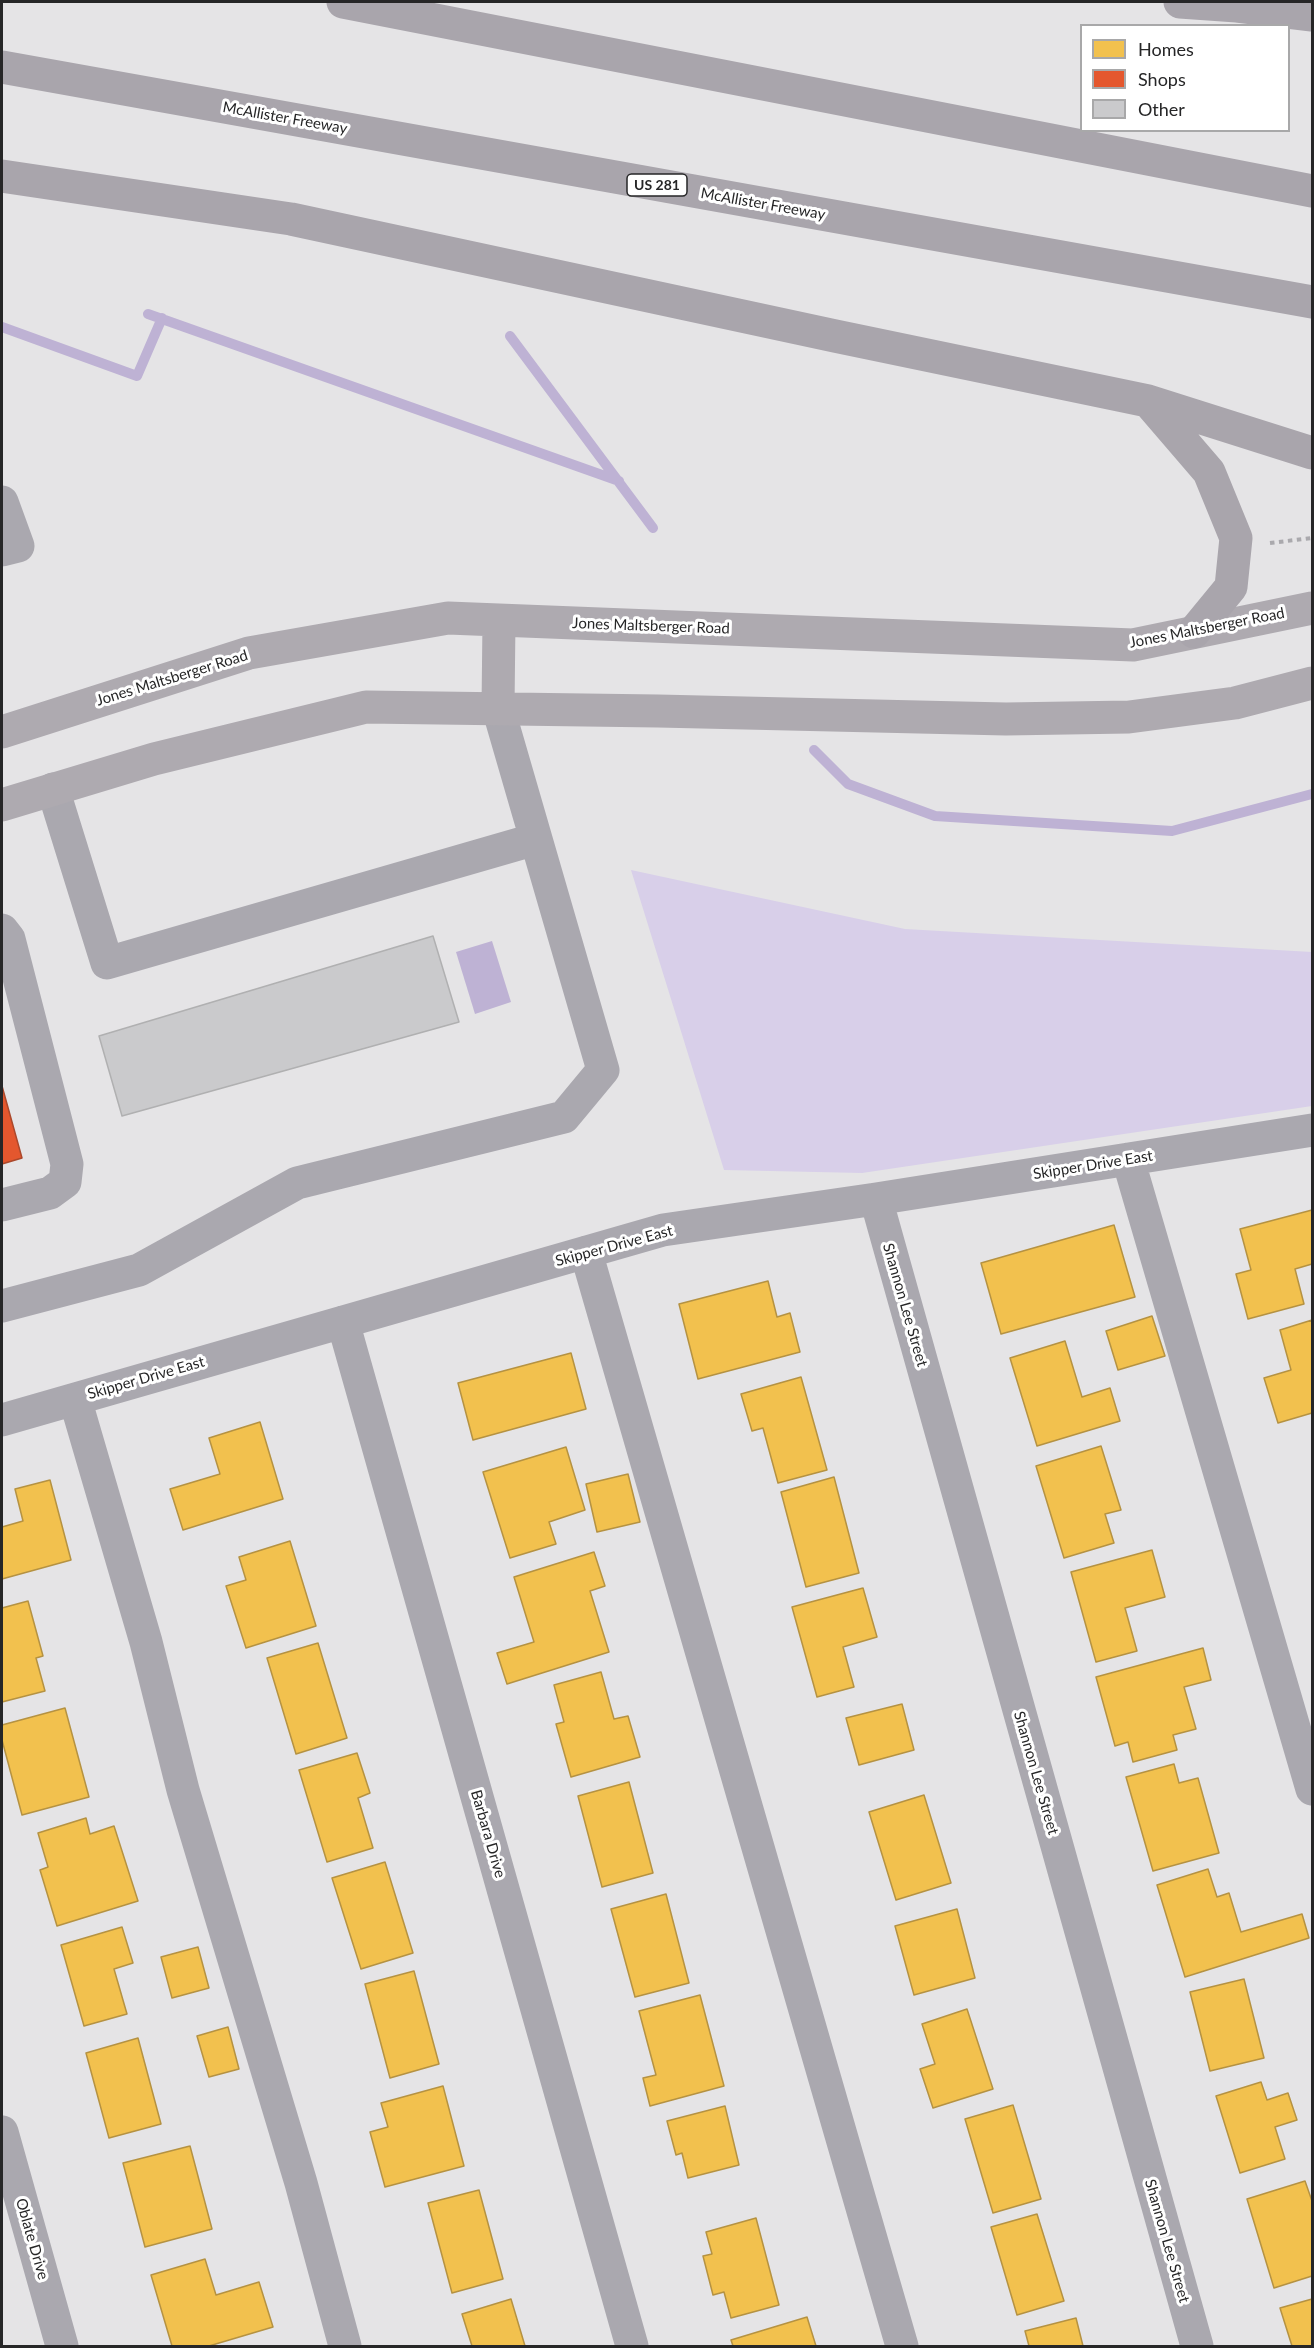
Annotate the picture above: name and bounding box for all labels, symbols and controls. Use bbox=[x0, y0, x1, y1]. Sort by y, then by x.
legend bbox=[1080, 24, 1290, 132]
text: Homes bbox=[1138, 38, 1194, 60]
text: Shops bbox=[1138, 68, 1186, 90]
street label: McAllister Freeway bbox=[221, 98, 349, 138]
text: Other bbox=[1138, 98, 1185, 120]
road number: US 281 bbox=[627, 174, 687, 196]
street label: McAllister Freeway bbox=[699, 184, 827, 224]
street label: Jones Maltsberger Road bbox=[1128, 604, 1286, 652]
street label: Jones Maltsberger Road bbox=[572, 614, 730, 638]
street label: Jones Maltsberger Road bbox=[94, 646, 250, 710]
street label: Skipper Drive East bbox=[1032, 1147, 1154, 1183]
street label: Skipper Drive East bbox=[553, 1222, 675, 1270]
street label: Shannon Lee Street bbox=[879, 1241, 931, 1369]
street label: Skipper Drive East bbox=[85, 1353, 207, 1403]
street label: Shannon Lee Street bbox=[1010, 1709, 1062, 1837]
street label: Barbara Drive bbox=[467, 1788, 509, 1880]
street label: Shannon Lee Street bbox=[1141, 2177, 1193, 2305]
street label: Oblate Drive bbox=[12, 2196, 52, 2282]

